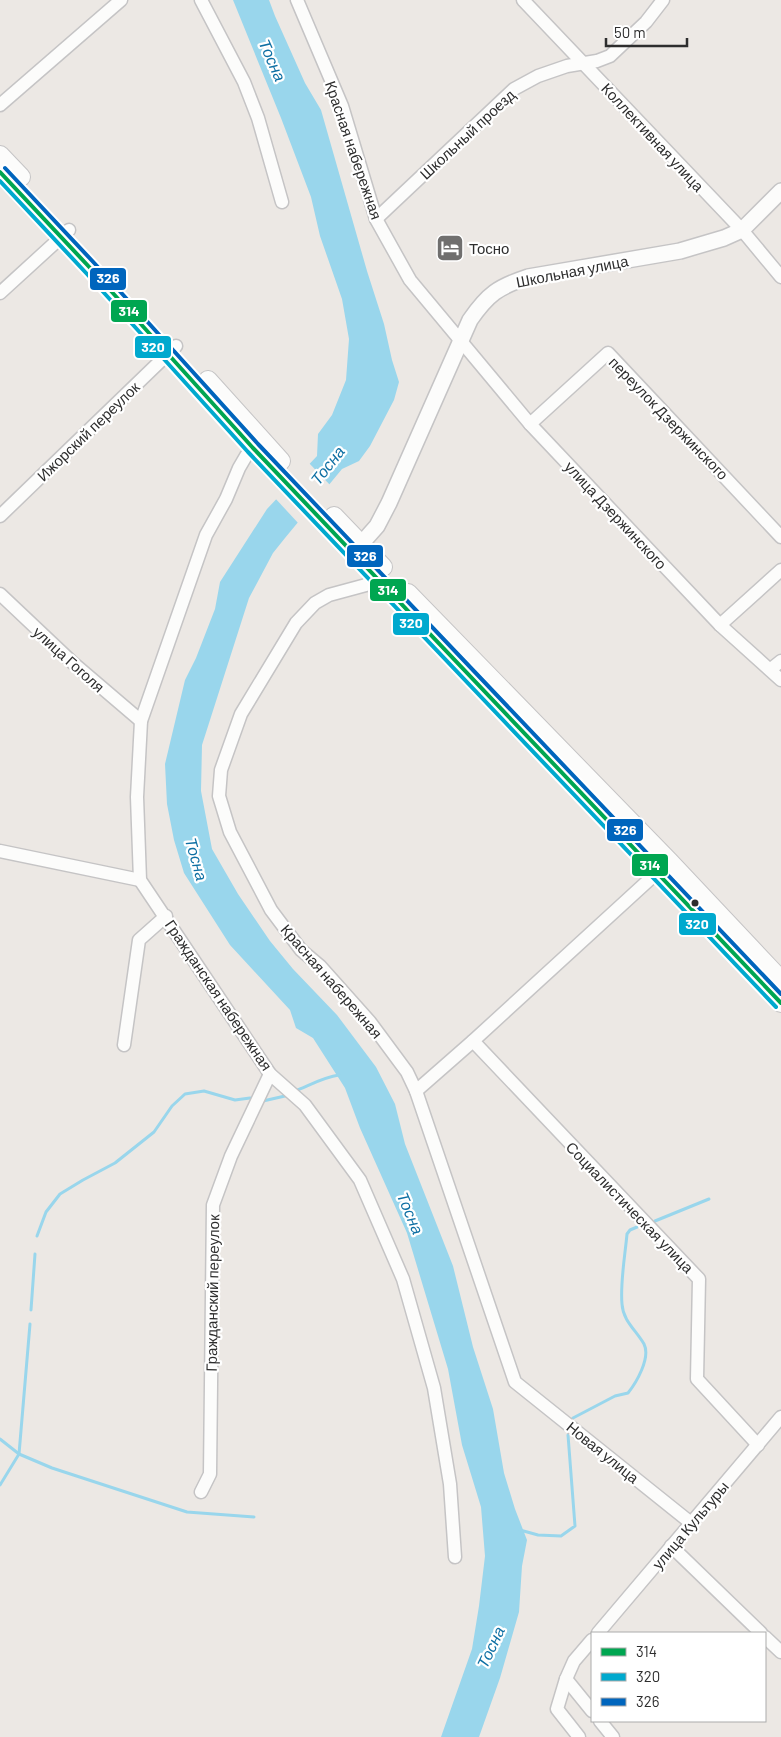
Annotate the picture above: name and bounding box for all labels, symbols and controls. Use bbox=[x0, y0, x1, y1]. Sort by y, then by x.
scale bar bbox=[606, 15, 687, 47]
text: 50 m bbox=[614, 23, 646, 41]
water label: Тосна bbox=[255, 36, 291, 84]
street label: Красная набережная bbox=[322, 78, 386, 222]
street label: Коллективная улица bbox=[598, 79, 708, 195]
street label: Школьный проезд bbox=[416, 85, 519, 183]
hotel icon: Тосно bbox=[435, 233, 465, 263]
place label: Тосно bbox=[469, 239, 509, 257]
street label: Школьная улица bbox=[514, 251, 630, 291]
line badge: 326 bbox=[89, 267, 127, 291]
text: 326 bbox=[97, 269, 120, 286]
line badge: 314 bbox=[110, 299, 148, 323]
text: 314 bbox=[119, 302, 139, 319]
line badge: 320 bbox=[134, 335, 172, 359]
text: 320 bbox=[141, 338, 165, 355]
street label: переулок Дзержинского bbox=[606, 353, 732, 483]
street label: Ижорский переулок bbox=[33, 377, 143, 484]
water label: Тосна bbox=[306, 442, 348, 488]
street label: улица Дзержинского bbox=[561, 457, 671, 573]
line badge: 326 bbox=[346, 544, 384, 568]
text: 326 bbox=[354, 547, 377, 564]
line badge: 314 bbox=[369, 578, 407, 602]
text: 314 bbox=[378, 581, 398, 598]
line badge: 320 bbox=[392, 612, 430, 636]
text: 320 bbox=[399, 614, 423, 631]
street label: улица Гоголя bbox=[30, 622, 108, 696]
line badge: 326 bbox=[606, 818, 644, 842]
text: 326 bbox=[614, 821, 637, 838]
water label: Тосна bbox=[182, 835, 212, 883]
line badge: 314 bbox=[631, 853, 669, 877]
text: 314 bbox=[640, 856, 660, 873]
unlabelled marker bbox=[690, 898, 700, 908]
line badge: 320 bbox=[678, 912, 717, 936]
text: 320 bbox=[685, 915, 709, 932]
street label: Гражданская набережная bbox=[162, 916, 276, 1074]
street label: Красная набережная bbox=[278, 920, 386, 1042]
street label: Социалистическая улица bbox=[563, 1138, 698, 1277]
water label: Тосна bbox=[394, 1189, 428, 1237]
street label: Гражданский переулок bbox=[202, 1214, 222, 1372]
street label: Новая улица bbox=[563, 1417, 643, 1487]
street label: улица Культуры bbox=[648, 1477, 732, 1573]
water label: Тосна bbox=[472, 1623, 508, 1671]
legend bbox=[591, 1632, 766, 1722]
text: 314 bbox=[636, 1642, 657, 1660]
text: 320 bbox=[636, 1667, 660, 1685]
text: 326 bbox=[636, 1692, 660, 1710]

